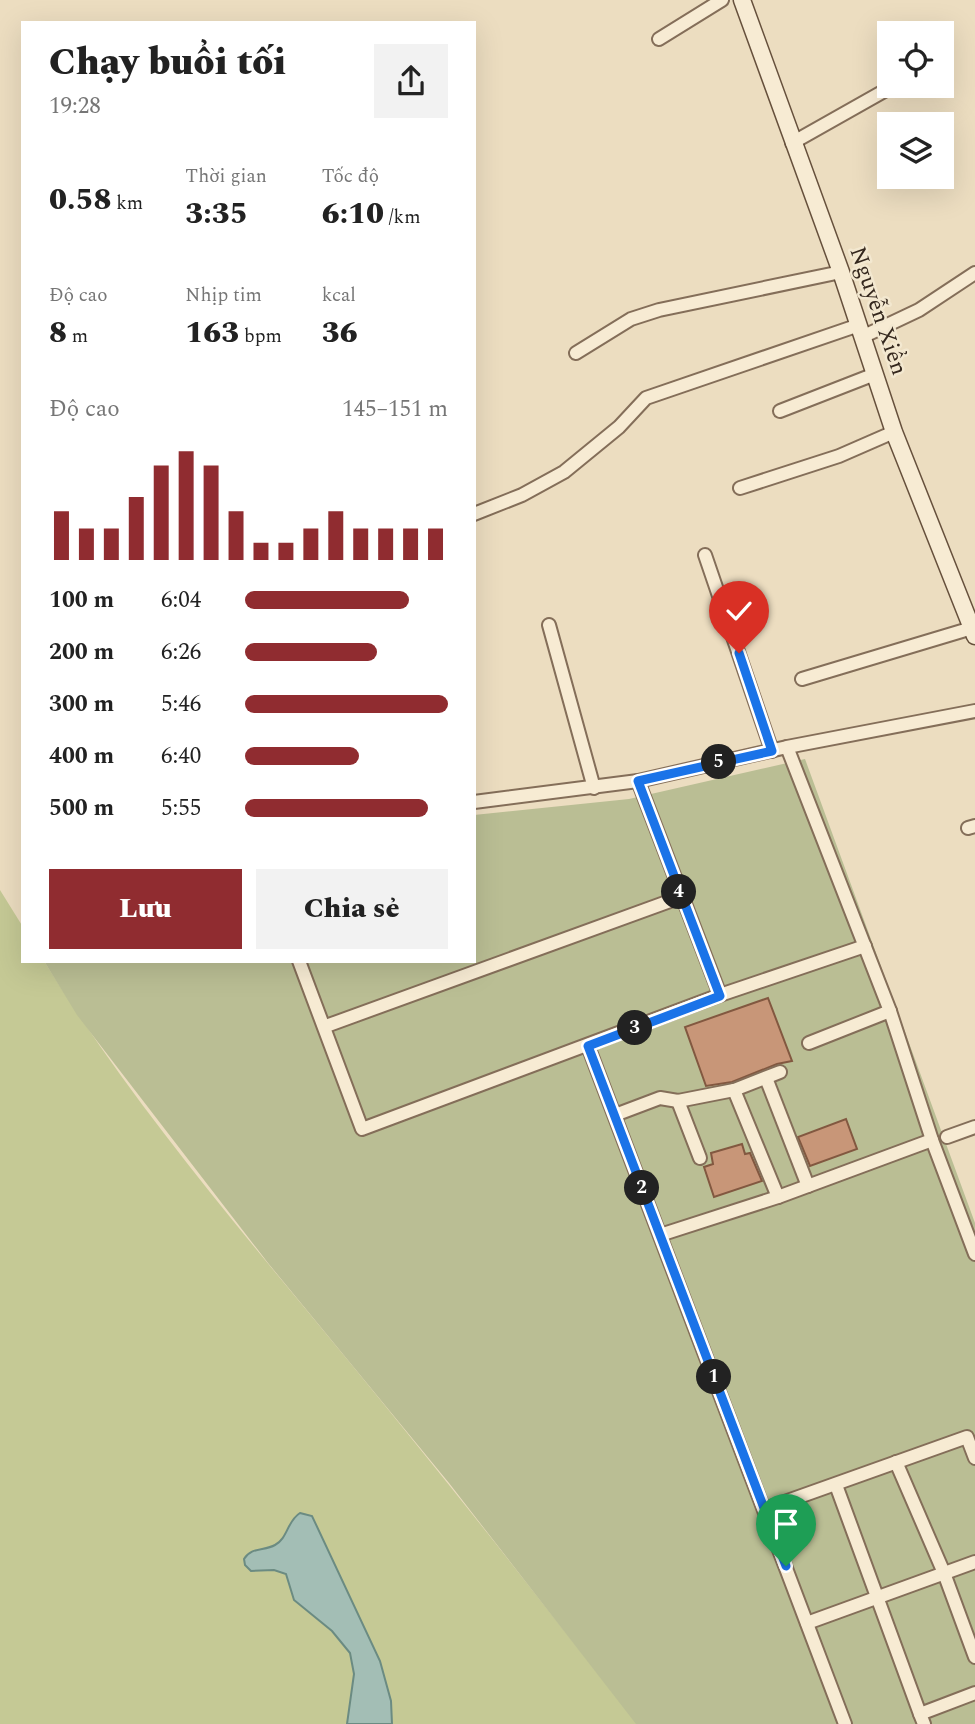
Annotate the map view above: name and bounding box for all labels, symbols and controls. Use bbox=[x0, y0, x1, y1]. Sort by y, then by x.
map controls bbox=[877, 21, 954, 189]
button: locate bbox=[877, 21, 954, 98]
text: Chạy buổi tối bbox=[49, 34, 286, 92]
button: share bbox=[374, 44, 448, 118]
text: 19:28 bbox=[49, 89, 101, 124]
button: layers bbox=[877, 112, 954, 189]
text: Thời gian bbox=[185, 162, 267, 191]
text: Tốc độ bbox=[322, 162, 379, 191]
text: 0.58 bbox=[49, 177, 111, 223]
text: km bbox=[111, 189, 143, 218]
text: 3:35 bbox=[185, 191, 248, 237]
text: 6:10 bbox=[322, 191, 384, 237]
text: /km bbox=[384, 203, 421, 232]
street label: Nguyễn Xiển bbox=[840, 242, 916, 380]
text: Độ cao bbox=[49, 281, 107, 310]
text: Nhịp tim bbox=[185, 281, 262, 310]
text: kcal bbox=[322, 281, 356, 310]
text: 8 bbox=[49, 310, 67, 356]
text: 163 bbox=[185, 310, 239, 356]
text: 36 bbox=[322, 310, 358, 356]
text: m bbox=[67, 322, 88, 351]
text: bpm bbox=[239, 322, 282, 351]
text: Độ cao bbox=[49, 392, 120, 427]
text: 145–151 m bbox=[342, 392, 448, 427]
pin bbox=[709, 581, 769, 653]
text: 100 m bbox=[49, 583, 114, 618]
text: 6:04 bbox=[161, 583, 201, 618]
icon: check bbox=[720, 592, 758, 630]
text: 200 m bbox=[49, 635, 114, 670]
text: 6:26 bbox=[161, 635, 201, 670]
text: 300 m bbox=[49, 687, 114, 722]
text: 5:46 bbox=[161, 687, 201, 722]
text: 400 m bbox=[49, 739, 114, 774]
text: 6:40 bbox=[161, 739, 201, 774]
pin: 5 bbox=[702, 744, 736, 780]
text: 5 bbox=[713, 747, 724, 776]
text: 500 m bbox=[49, 791, 114, 826]
text: 5:55 bbox=[161, 791, 201, 826]
button: Lưu bbox=[49, 869, 242, 949]
button: Chia sẻ bbox=[256, 869, 448, 949]
pin: 4 bbox=[662, 874, 696, 910]
text: 4 bbox=[673, 877, 684, 906]
pin: 3 bbox=[618, 1010, 652, 1046]
text: 3 bbox=[629, 1013, 640, 1042]
pin: 2 bbox=[624, 1170, 660, 1206]
text: 2 bbox=[636, 1173, 647, 1202]
pin: 1 bbox=[696, 1360, 732, 1394]
text: 1 bbox=[708, 1362, 719, 1391]
pin bbox=[756, 1494, 816, 1566]
icon: arrive bbox=[767, 1505, 805, 1543]

